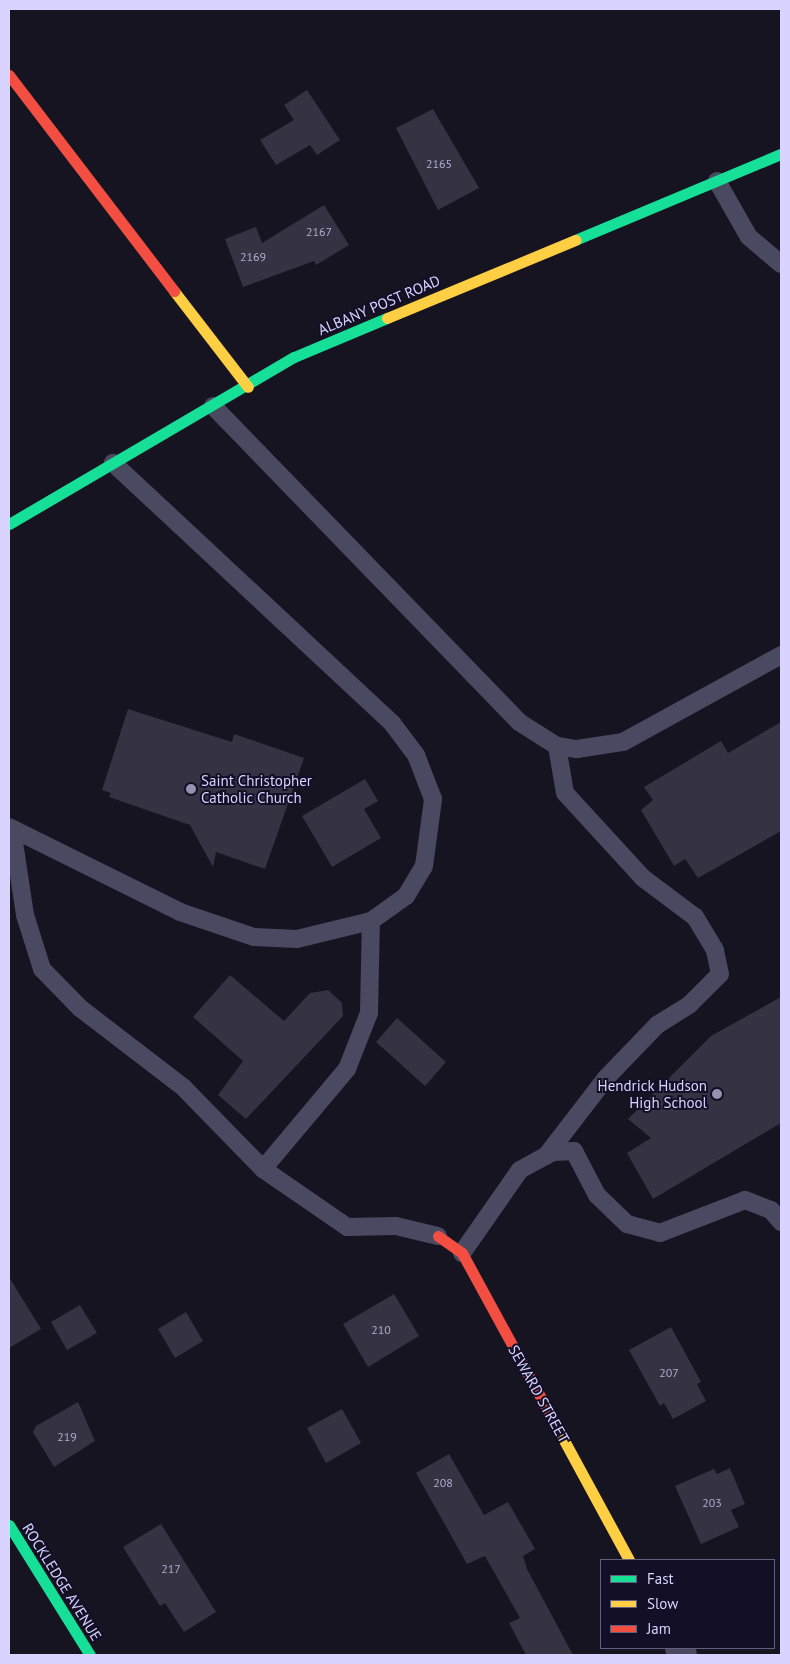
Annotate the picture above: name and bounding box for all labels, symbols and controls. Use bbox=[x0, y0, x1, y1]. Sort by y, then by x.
house number: 2165 bbox=[426, 157, 452, 171]
house number: 2167 bbox=[306, 225, 332, 239]
house number: 2169 bbox=[240, 250, 266, 264]
street label: ALBANY POST ROAD bbox=[315, 271, 443, 339]
place label: Saint Christopher Catholic Church bbox=[201, 771, 312, 806]
marker: Saint Christopher Catholic Church bbox=[185, 783, 197, 795]
place label: Hendrick Hudson High School bbox=[597, 1076, 707, 1111]
marker: Hendrick Hudson High School bbox=[711, 1088, 723, 1100]
house number: 210 bbox=[371, 1323, 391, 1337]
street label: SEWARD STREET bbox=[505, 1342, 573, 1446]
house number: 207 bbox=[659, 1366, 679, 1380]
house number: 219 bbox=[57, 1430, 77, 1444]
house number: 208 bbox=[433, 1476, 453, 1490]
house number: 203 bbox=[702, 1496, 722, 1510]
street label: ROCKLEDGE AVENUE bbox=[18, 1520, 106, 1644]
legend bbox=[600, 1559, 775, 1649]
house number: 217 bbox=[161, 1562, 181, 1576]
text: Fast bbox=[647, 1569, 674, 1588]
text: Slow bbox=[647, 1594, 678, 1613]
text: Jam bbox=[647, 1619, 671, 1638]

